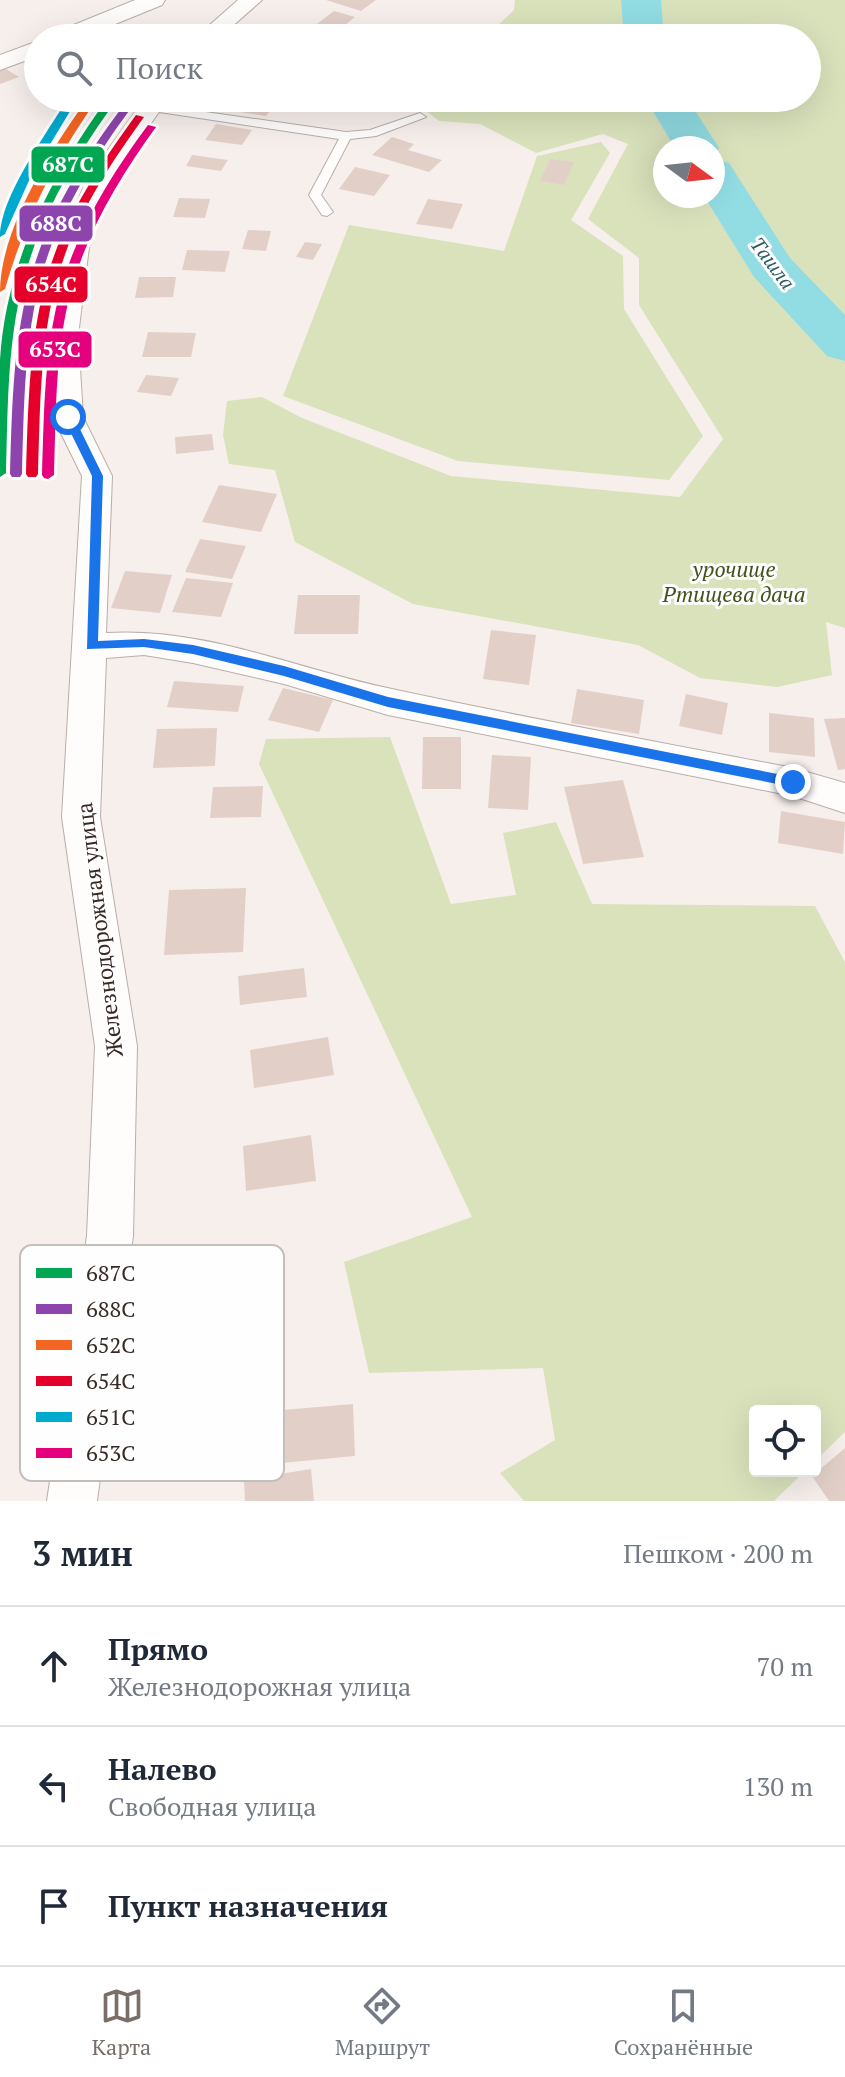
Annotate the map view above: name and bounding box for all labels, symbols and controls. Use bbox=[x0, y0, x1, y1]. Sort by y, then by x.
search box bbox=[24, 24, 821, 112]
icon: search bbox=[52, 46, 96, 90]
text: Поиск bbox=[116, 48, 203, 88]
north arrow bbox=[653, 136, 725, 208]
line badge: 687С bbox=[30, 145, 106, 184]
text: 687С bbox=[42, 149, 94, 178]
line badge: 688С bbox=[18, 204, 94, 243]
text: 688С bbox=[30, 208, 82, 237]
water label: Ташла bbox=[745, 231, 801, 295]
line badge: 654С bbox=[13, 265, 89, 304]
text: 654С bbox=[25, 269, 77, 298]
line badge: 653С bbox=[17, 330, 93, 369]
text: 653С bbox=[29, 334, 81, 363]
route start bbox=[50, 399, 86, 435]
park label: урочище Ртищева дача bbox=[662, 554, 805, 608]
route end bbox=[775, 764, 811, 800]
street label: Железнодорожная улица bbox=[69, 801, 129, 1059]
legend bbox=[20, 1245, 284, 1481]
text: 687С bbox=[86, 1258, 135, 1287]
text: 688С bbox=[86, 1294, 135, 1323]
text: 652С bbox=[86, 1330, 135, 1359]
text: 654С bbox=[86, 1366, 135, 1395]
text: 651С bbox=[86, 1402, 135, 1431]
map controls bbox=[749, 1405, 821, 1477]
button: locate bbox=[749, 1405, 821, 1477]
text: 653С bbox=[86, 1438, 135, 1467]
text: 3 мин bbox=[32, 1531, 133, 1576]
text: Пешком · 200 m bbox=[623, 1536, 813, 1570]
text: Прямо bbox=[108, 1629, 208, 1669]
icon: ahead bbox=[32, 1644, 76, 1688]
text: 70 m bbox=[757, 1649, 813, 1683]
text: Железнодорожная улица bbox=[108, 1669, 411, 1703]
text: Налево bbox=[108, 1749, 217, 1789]
icon: left bbox=[32, 1764, 76, 1808]
text: 130 m bbox=[743, 1769, 813, 1803]
text: Свободная улица bbox=[108, 1789, 316, 1823]
icon: arrive bbox=[32, 1884, 76, 1928]
text: Пункт назначения bbox=[108, 1886, 388, 1926]
tab: Карта bbox=[92, 1984, 151, 2061]
tab: Маршрут bbox=[335, 1984, 430, 2061]
tab: Сохранённые bbox=[614, 1984, 753, 2061]

